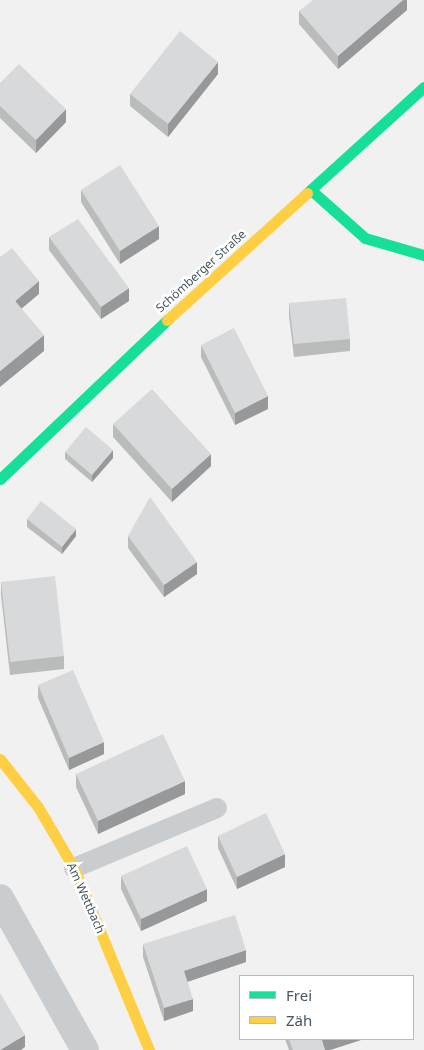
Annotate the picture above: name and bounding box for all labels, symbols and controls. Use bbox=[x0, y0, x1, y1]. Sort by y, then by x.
street label: Schömberger Straße bbox=[153, 227, 249, 315]
street label: Am Wettbach bbox=[64, 861, 108, 935]
legend bbox=[239, 975, 414, 1040]
text: Frei bbox=[286, 985, 312, 1005]
text: Zäh bbox=[286, 1010, 312, 1030]

